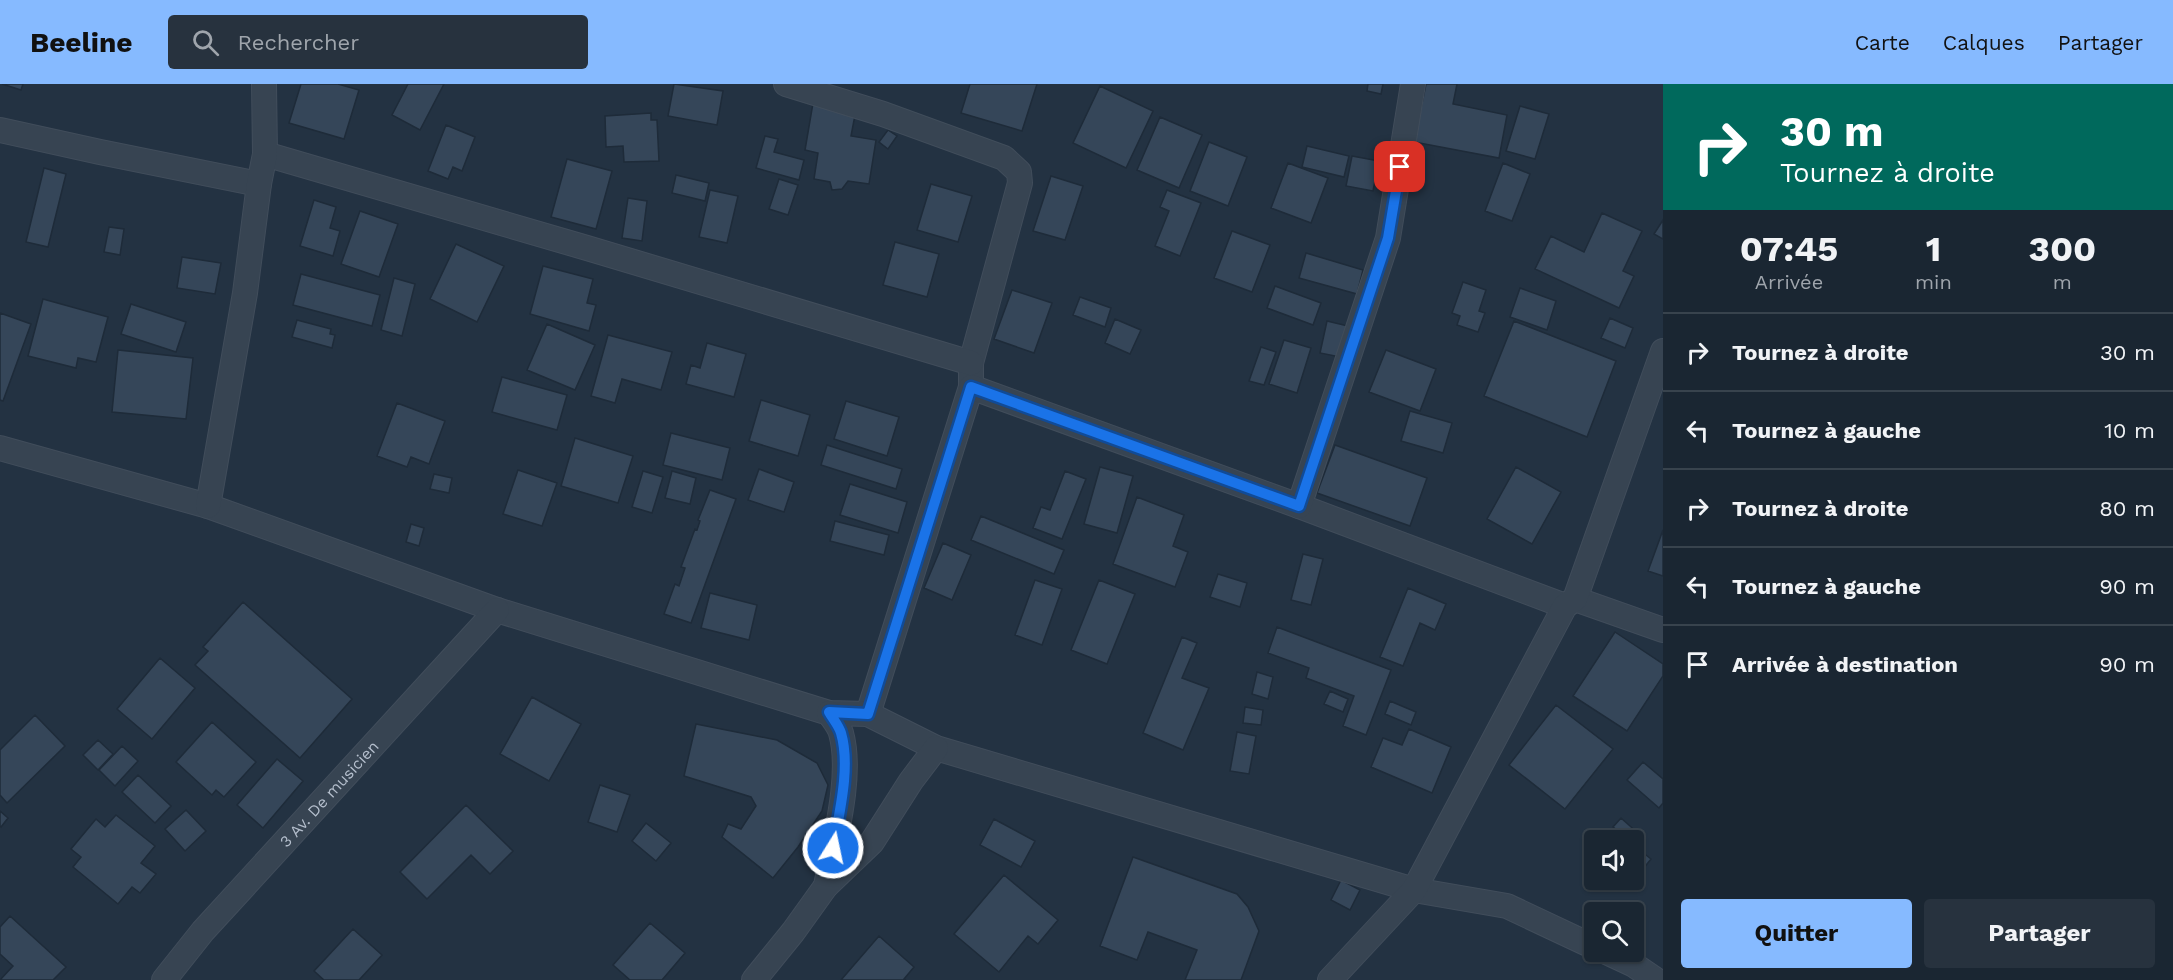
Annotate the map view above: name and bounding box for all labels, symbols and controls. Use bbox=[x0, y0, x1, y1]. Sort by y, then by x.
search box bbox=[168, 15, 588, 69]
text: Beeline bbox=[30, 26, 132, 59]
icon: search bbox=[189, 26, 222, 59]
text: Rechercher bbox=[237, 30, 359, 55]
text: Carte bbox=[1855, 30, 1910, 55]
text: Calques bbox=[1943, 30, 2025, 55]
text: Partager bbox=[2058, 30, 2143, 55]
text: 30 m bbox=[1780, 107, 1884, 156]
icon: right bbox=[1681, 108, 1759, 186]
pin bbox=[1374, 141, 1425, 192]
icon: arrive bbox=[1383, 150, 1416, 183]
text: Tournez à droite bbox=[1780, 157, 1995, 189]
text: 07:45 bbox=[1740, 228, 1838, 270]
text: 1 bbox=[1926, 228, 1941, 270]
text: 300 bbox=[2029, 228, 2096, 270]
text: Arrivée bbox=[1755, 270, 1823, 294]
text: min bbox=[1915, 270, 1952, 294]
text: m bbox=[2053, 270, 2072, 294]
icon: right bbox=[1681, 336, 1714, 369]
text: Tournez à droite bbox=[1732, 340, 1909, 365]
text: 30 m bbox=[2100, 340, 2155, 365]
icon: left bbox=[1681, 414, 1714, 447]
text: Tournez à gauche bbox=[1732, 418, 1921, 443]
text: 10 m bbox=[2104, 418, 2155, 443]
icon: right bbox=[1681, 492, 1714, 525]
text: Tournez à droite bbox=[1732, 496, 1909, 521]
text: 80 m bbox=[2099, 496, 2155, 521]
icon: left bbox=[1681, 570, 1714, 603]
text: Tournez à gauche bbox=[1732, 574, 1921, 599]
text: 90 m bbox=[2099, 574, 2155, 599]
icon: arrive bbox=[1681, 648, 1714, 681]
text: Arrivée à destination bbox=[1732, 652, 1958, 677]
text: 90 m bbox=[2099, 652, 2155, 677]
street label: 3 Av. De musicien bbox=[276, 737, 383, 851]
position arrow bbox=[801, 816, 865, 880]
map controls bbox=[1584, 830, 1644, 962]
button: sound bbox=[1584, 830, 1644, 890]
button: Quitter bbox=[1681, 899, 1912, 968]
button: Partager bbox=[1924, 899, 2155, 968]
button: search bbox=[1584, 902, 1644, 962]

